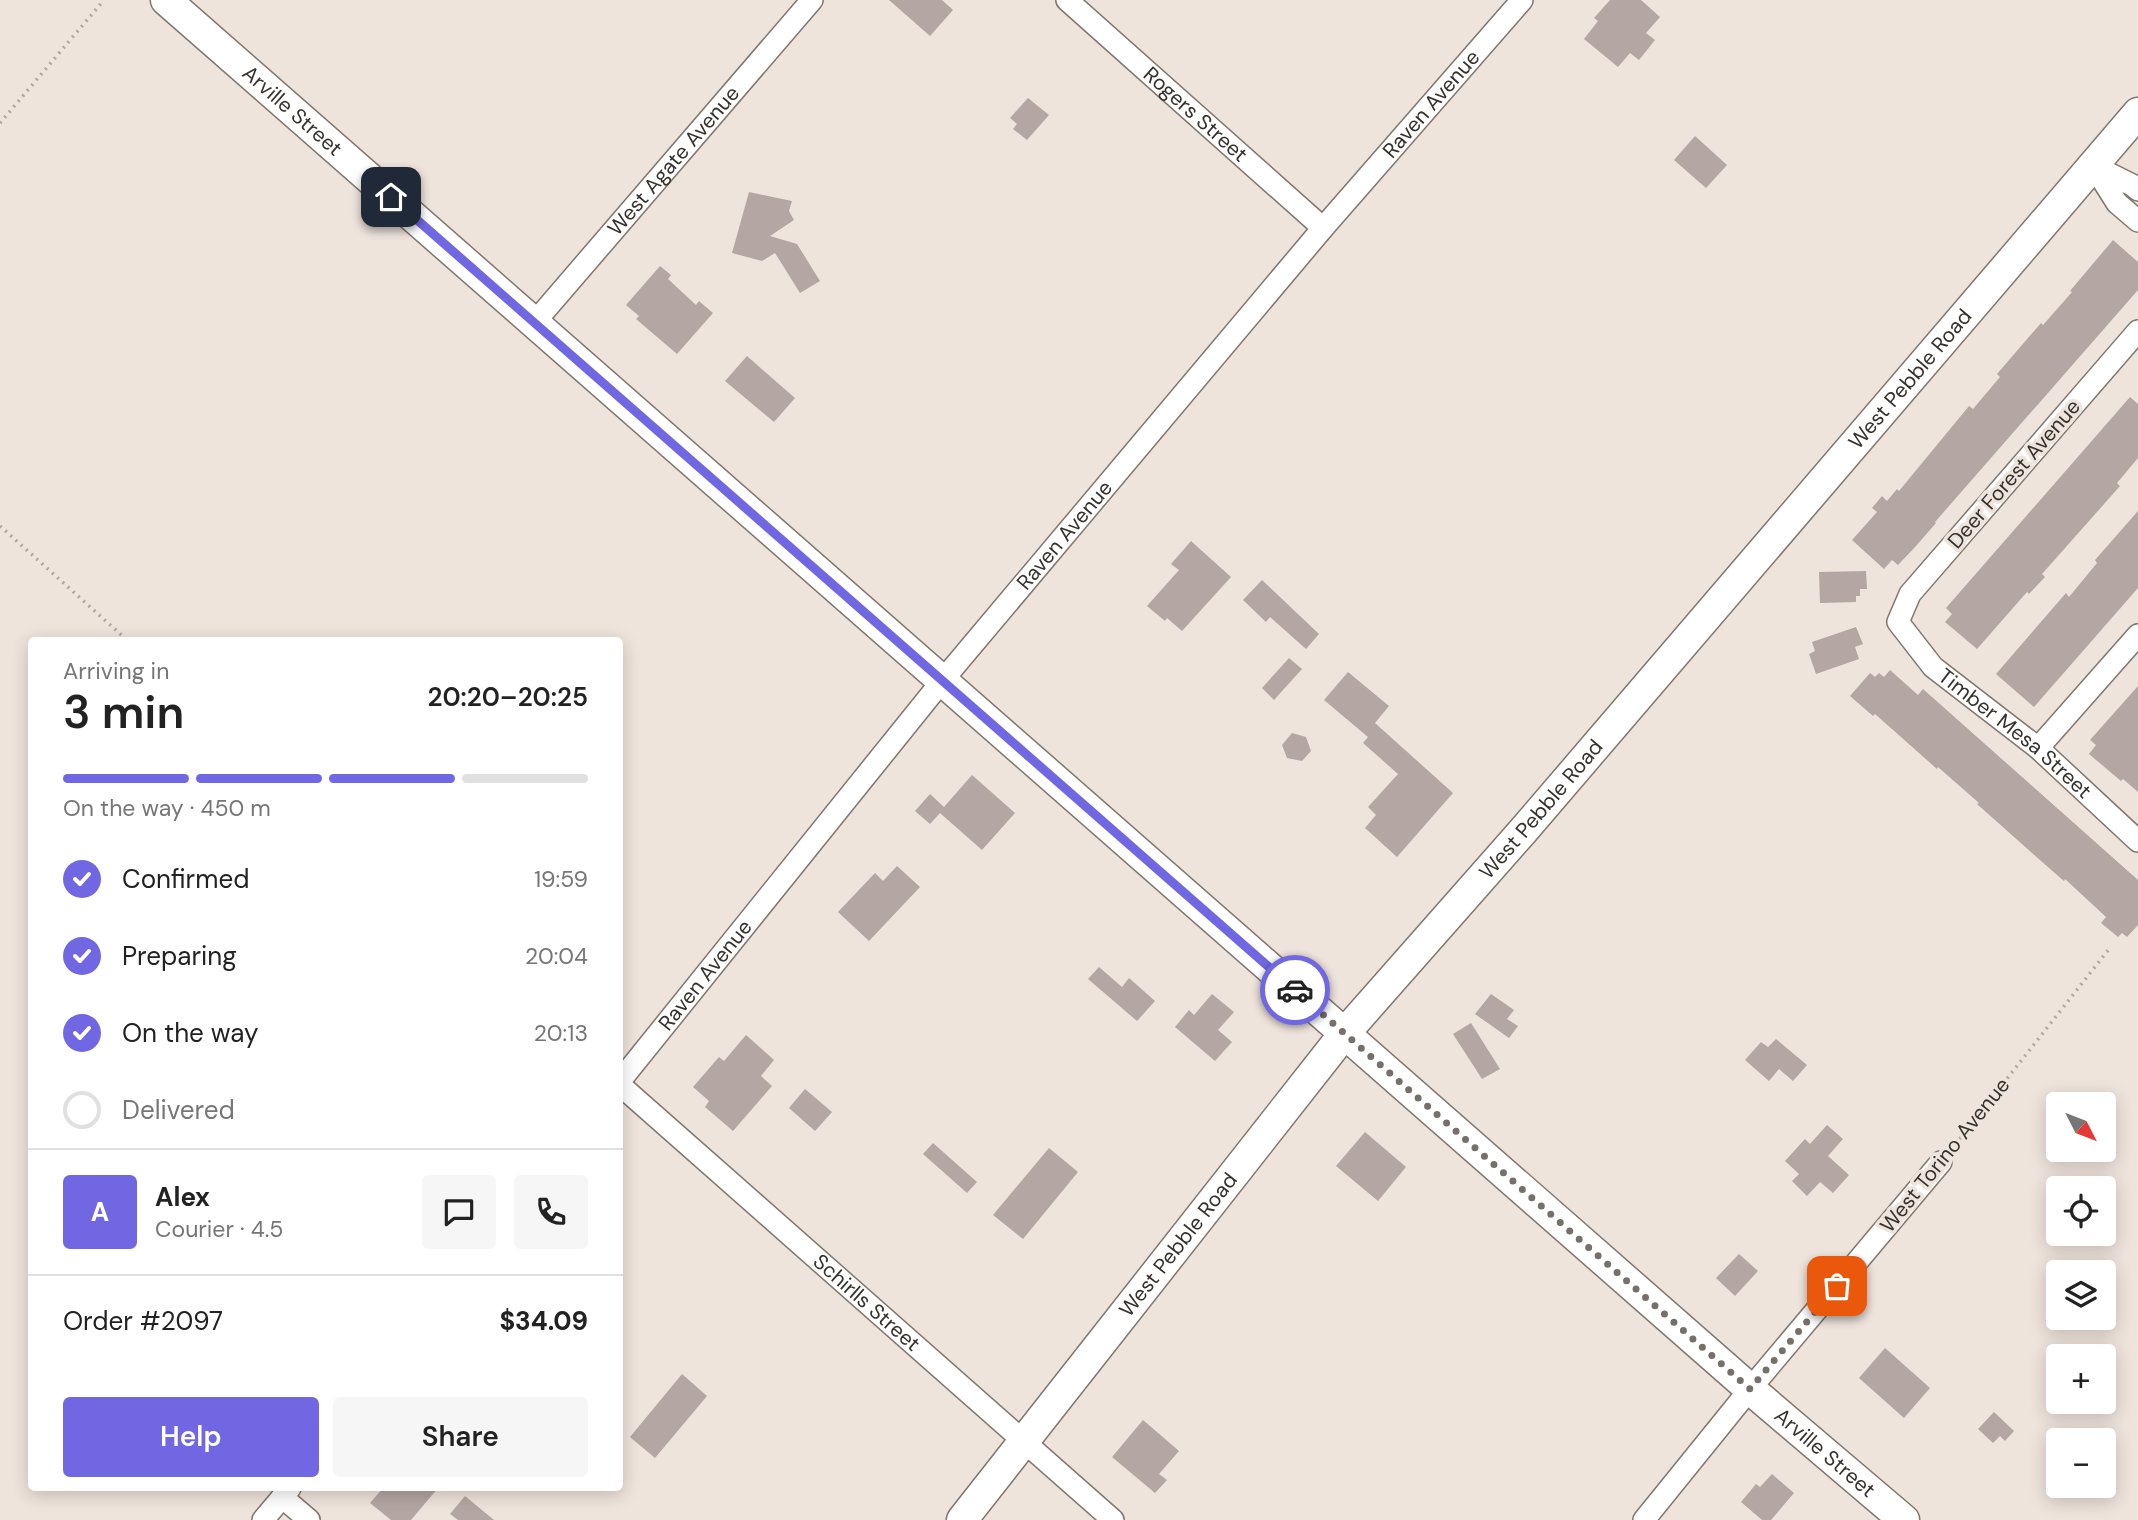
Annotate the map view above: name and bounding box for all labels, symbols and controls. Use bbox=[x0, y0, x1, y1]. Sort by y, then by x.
street label: Raven Avenue bbox=[1376, 44, 1486, 164]
street label: Arville Street bbox=[236, 59, 348, 162]
street label: Rogers Street bbox=[1137, 61, 1254, 168]
street label: West Agate Avenue bbox=[601, 80, 746, 241]
pin bbox=[361, 167, 421, 227]
icon: home bbox=[372, 178, 410, 216]
street label: West Pebble Road bbox=[1842, 303, 1978, 455]
street label: Deer Forest Avenue bbox=[1941, 393, 2087, 555]
street label: Raven Avenue bbox=[1011, 475, 1119, 596]
text: Arriving in bbox=[63, 656, 169, 686]
street label: Timber Mesa Street bbox=[1932, 662, 2097, 805]
text: 20:20–20:25 bbox=[428, 680, 588, 714]
text: 3 min bbox=[63, 682, 184, 742]
street label: West Pebble Road bbox=[1473, 734, 1609, 885]
text: On the way · 450 m bbox=[63, 793, 271, 823]
icon: check bbox=[63, 860, 101, 898]
text: Confirmed bbox=[122, 862, 249, 896]
text: 19:59 bbox=[534, 864, 588, 894]
street label: Raven Avenue bbox=[652, 914, 758, 1036]
icon: check bbox=[63, 937, 101, 975]
text: Preparing bbox=[122, 939, 237, 973]
text: 20:04 bbox=[525, 941, 588, 971]
courier bbox=[1260, 955, 1330, 1025]
icon: car bbox=[1276, 971, 1314, 1009]
icon: check bbox=[63, 1014, 101, 1052]
text: On the way bbox=[122, 1016, 258, 1050]
text: 20:13 bbox=[534, 1018, 588, 1048]
street label: West Torino Avenue bbox=[1874, 1072, 2016, 1238]
north arrow bbox=[2046, 1092, 2116, 1162]
map controls bbox=[2046, 1092, 2116, 1498]
text: Delivered bbox=[122, 1093, 235, 1127]
street label: West Pebble Road bbox=[1113, 1167, 1244, 1323]
button: chat bbox=[422, 1175, 496, 1249]
button: phone bbox=[514, 1175, 588, 1249]
button: locate bbox=[2046, 1176, 2116, 1246]
text: Alex bbox=[155, 1180, 210, 1214]
text: A bbox=[91, 1195, 109, 1229]
text: Courier · 4.5 bbox=[155, 1214, 283, 1244]
street label: Schirlls Street bbox=[807, 1248, 926, 1358]
pin bbox=[1807, 1256, 1867, 1316]
button: layers bbox=[2046, 1260, 2116, 1330]
icon: bag bbox=[1818, 1267, 1856, 1305]
text: Order #2097 bbox=[63, 1304, 223, 1338]
text: $34.09 bbox=[499, 1304, 588, 1338]
button: + bbox=[2046, 1344, 2116, 1414]
button: Help bbox=[63, 1397, 319, 1477]
button: Share bbox=[333, 1397, 588, 1477]
street label: Arville Street bbox=[1768, 1402, 1881, 1504]
button: − bbox=[2046, 1428, 2116, 1498]

